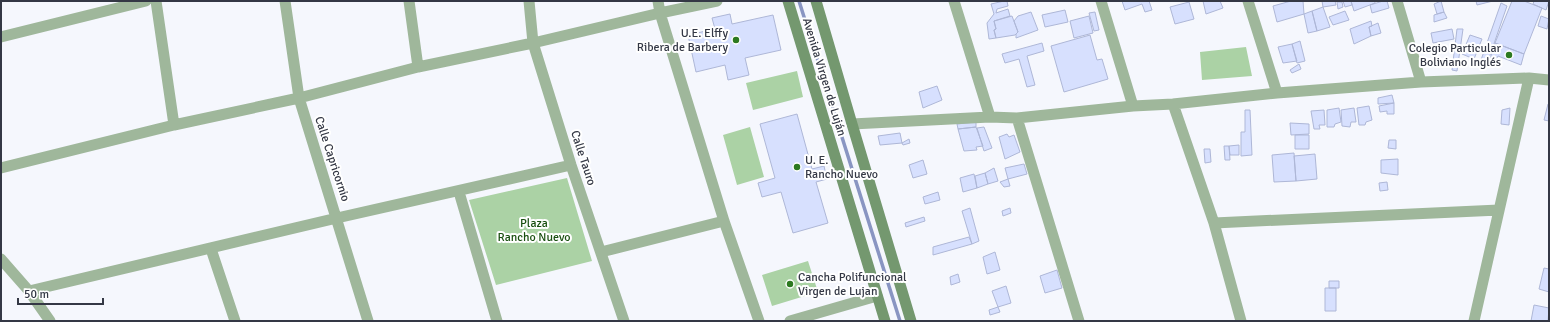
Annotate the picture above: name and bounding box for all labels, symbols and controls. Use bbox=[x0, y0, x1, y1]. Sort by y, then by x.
street label: Avenida Virgen de Luján bbox=[799, 16, 849, 138]
place label: U.E. Elffy Ribera de Barbery bbox=[637, 26, 728, 55]
marker: U.E. Elffy Ribera de Barbery bbox=[731, 35, 741, 45]
place label: Colegio Particular Boliviano Inglés bbox=[1409, 41, 1502, 70]
marker: Colegio Particular Boliviano Inglés bbox=[1504, 50, 1514, 60]
street label: Calle Capricornio bbox=[311, 115, 353, 203]
street label: Calle Tauro bbox=[567, 129, 599, 187]
place label: U. E. Rancho Nuevo bbox=[805, 153, 878, 182]
marker: U. E. Rancho Nuevo bbox=[792, 162, 802, 172]
park label: Plaza Rancho Nuevo bbox=[498, 216, 570, 245]
place label: Cancha Polifuncional Virgen de Lujan bbox=[798, 270, 907, 299]
marker: Cancha Polifuncional Virgen de Lujan bbox=[785, 279, 795, 289]
scale bar bbox=[18, 280, 103, 306]
text: 50 m bbox=[24, 287, 49, 302]

